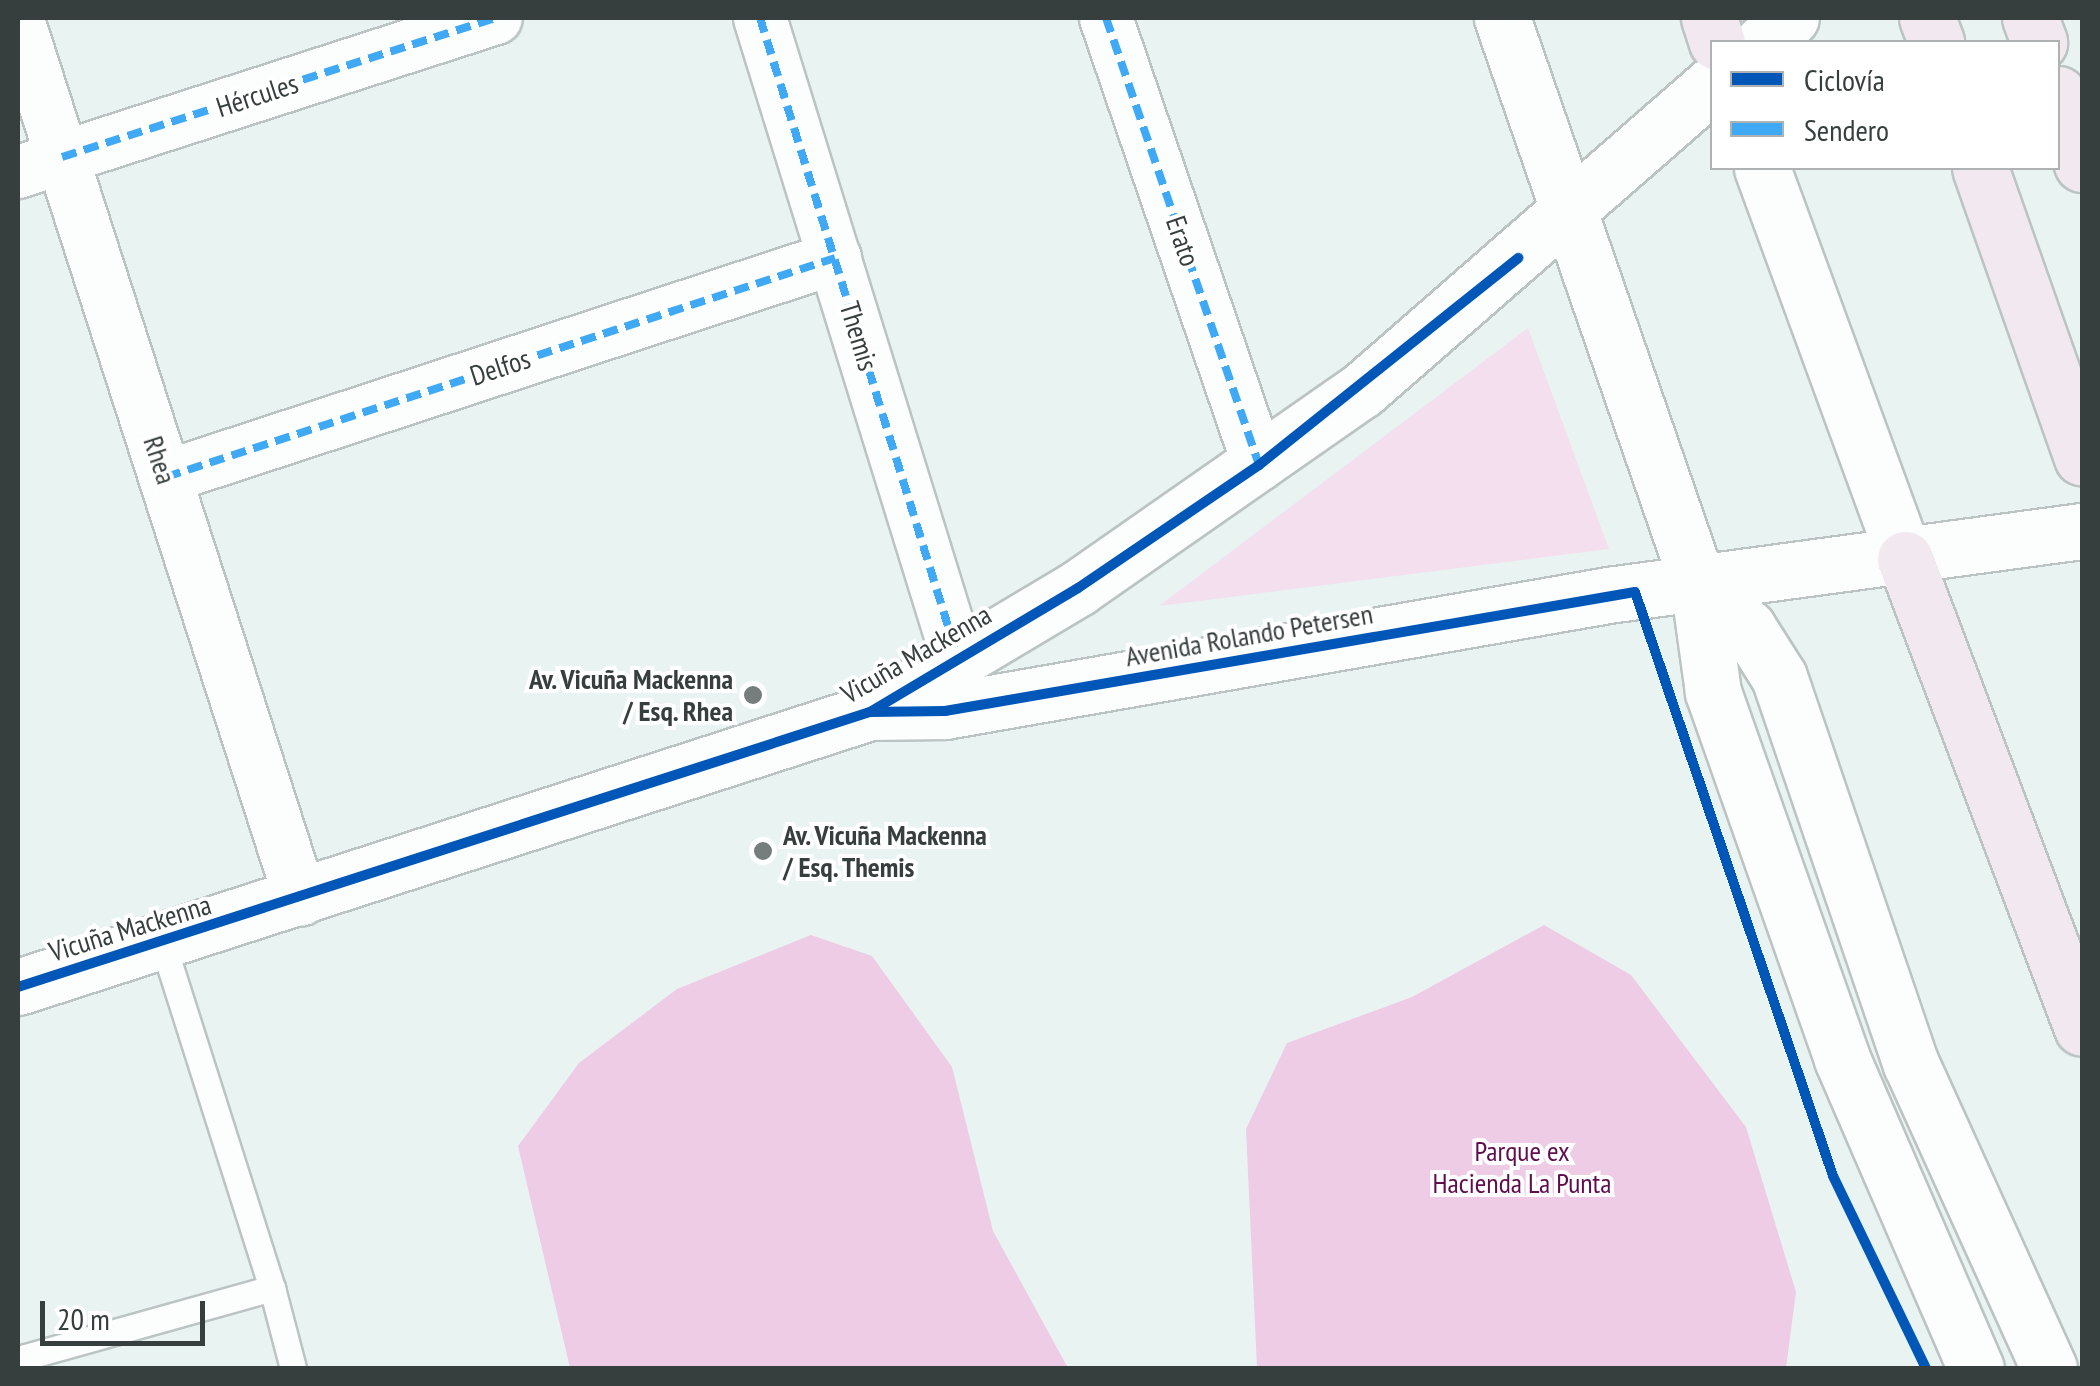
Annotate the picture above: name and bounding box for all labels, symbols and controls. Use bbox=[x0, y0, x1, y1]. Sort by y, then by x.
legend bbox=[1710, 40, 2060, 170]
text: Ciclovía bbox=[1804, 60, 1885, 99]
street label: Hércules bbox=[212, 66, 302, 124]
text: Sendero bbox=[1804, 110, 1889, 149]
street label: Erato bbox=[1159, 212, 1207, 270]
street label: Themis bbox=[833, 298, 885, 374]
street label: Delfos bbox=[466, 342, 534, 392]
street label: Rhea bbox=[137, 432, 183, 488]
street label: Avenida Rolando Petersen bbox=[1123, 597, 1375, 673]
street label: Vicuña Mackenna bbox=[835, 598, 997, 710]
place label: Av. Vicuña Mackenna / Esq. Rhea bbox=[527, 662, 733, 728]
marker: Av. Vicuña Mackenna / Esq. Rhea bbox=[742, 684, 764, 706]
place label: Av. Vicuña Mackenna / Esq. Themis bbox=[783, 818, 989, 884]
marker: Av. Vicuña Mackenna / Esq. Themis bbox=[752, 840, 774, 862]
street label: Vicuña Mackenna bbox=[45, 887, 215, 969]
park label: Parque ex Hacienda La Punta bbox=[1433, 1134, 1611, 1200]
scale bar bbox=[45, 1281, 210, 1343]
text: 20 m bbox=[57, 1299, 110, 1338]

